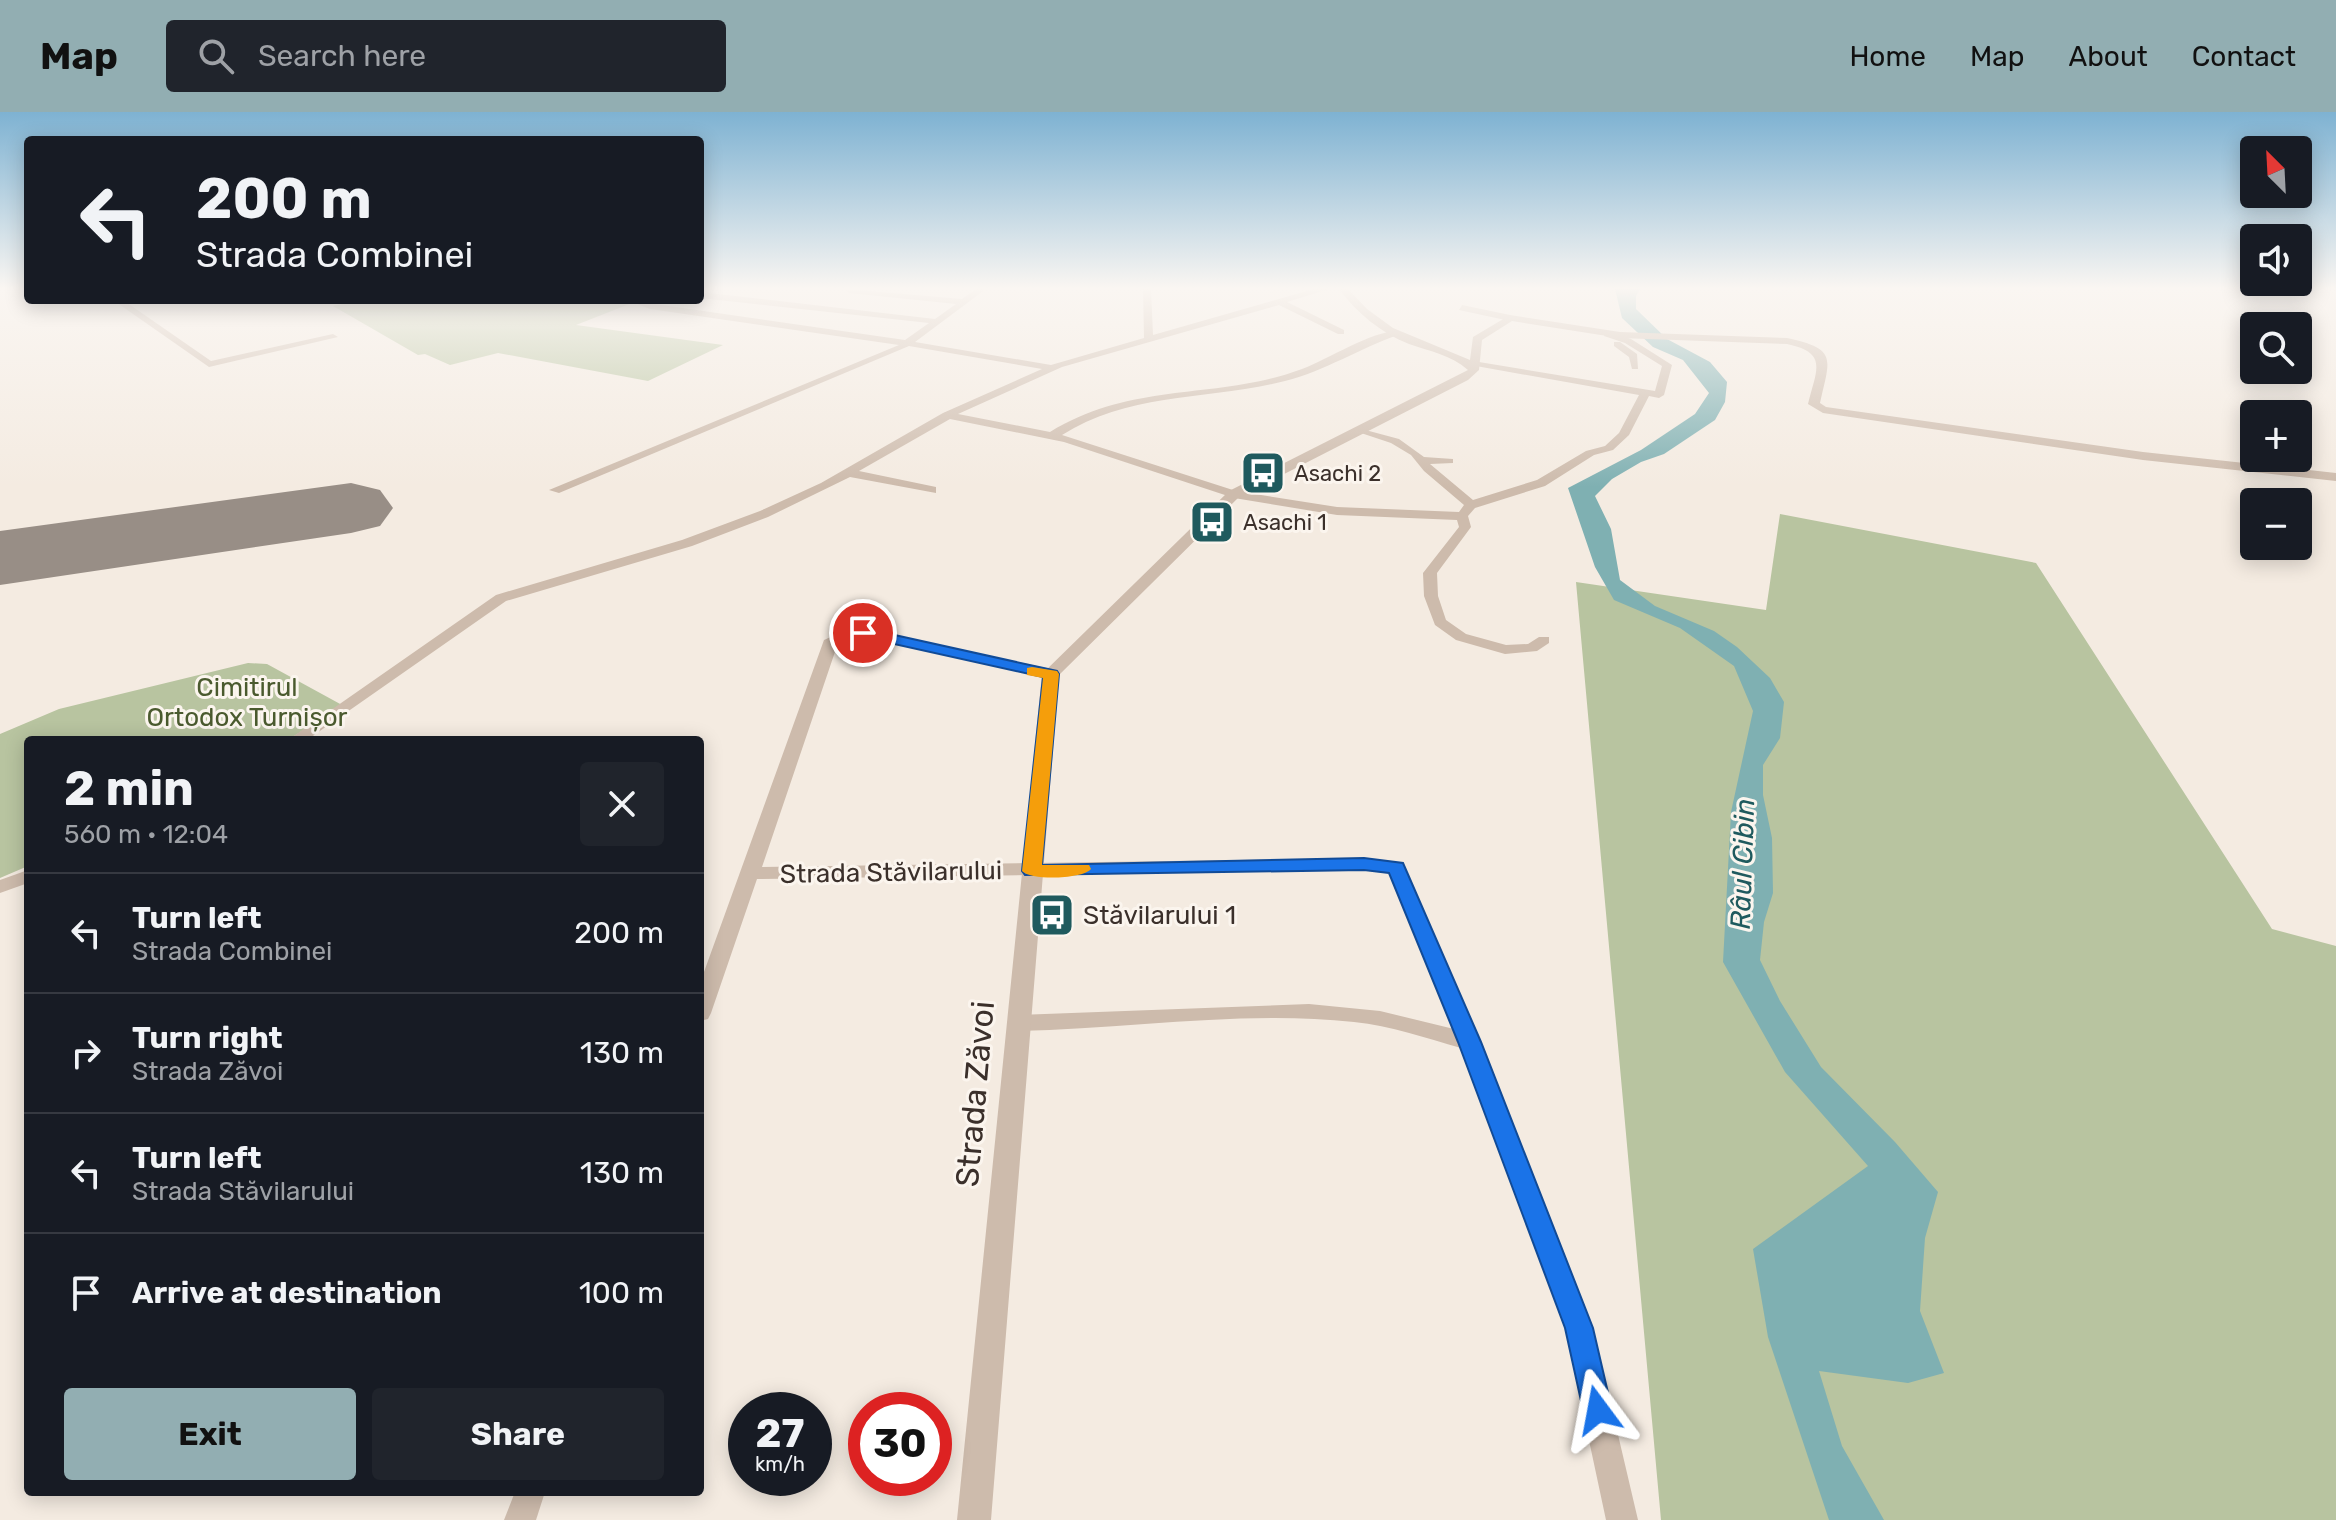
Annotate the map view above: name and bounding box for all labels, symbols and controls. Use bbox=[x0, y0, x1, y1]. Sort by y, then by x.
search box bbox=[166, 20, 726, 92]
text: Map bbox=[40, 33, 118, 79]
icon: search bbox=[194, 34, 238, 78]
text: Search here bbox=[258, 38, 426, 74]
text: Home bbox=[1849, 40, 1926, 73]
text: Map bbox=[1970, 40, 2024, 73]
text: About bbox=[2068, 40, 2148, 73]
text: Contact bbox=[2192, 40, 2296, 73]
north arrow bbox=[2240, 136, 2312, 208]
map controls bbox=[2240, 136, 2312, 560]
text: 200 m bbox=[196, 166, 372, 232]
icon: left bbox=[64, 168, 168, 272]
button: sound bbox=[2240, 224, 2312, 296]
text: Strada Combinei bbox=[196, 233, 473, 276]
button: search bbox=[2240, 312, 2312, 384]
button: + bbox=[2240, 400, 2312, 472]
bus stop icon: Asachi 2 bbox=[1239, 449, 1287, 497]
place label: Asachi 2 bbox=[1294, 460, 1381, 487]
button: − bbox=[2240, 488, 2312, 560]
bus stop icon: Asachi 1 bbox=[1188, 498, 1236, 546]
place label: Asachi 1 bbox=[1243, 509, 1327, 536]
pin bbox=[829, 599, 897, 667]
icon: arrive bbox=[841, 611, 885, 655]
park label: Cimitirul Ortodox Turnișor bbox=[147, 672, 348, 733]
text: 2 min bbox=[64, 760, 194, 817]
button: close bbox=[580, 762, 664, 846]
water label: Râul Cibin bbox=[1724, 798, 1761, 930]
text: 560 m · 12:04 bbox=[64, 819, 228, 850]
street label: Strada Stăvilarului bbox=[780, 855, 1002, 890]
bus stop icon: Stăvilarului 1 bbox=[1028, 891, 1076, 939]
text: Turn left bbox=[132, 900, 262, 936]
place label: Stăvilarului 1 bbox=[1083, 900, 1236, 931]
icon: left bbox=[64, 911, 108, 955]
text: 200 m bbox=[574, 915, 664, 951]
text: Strada Combinei bbox=[132, 936, 332, 967]
street label: Strada Zăvoi bbox=[948, 1000, 1002, 1188]
text: Turn right bbox=[132, 1020, 283, 1056]
icon: right bbox=[64, 1031, 108, 1075]
text: 130 m bbox=[580, 1035, 664, 1071]
text: Strada Zăvoi bbox=[132, 1056, 283, 1087]
text: Turn left bbox=[132, 1140, 262, 1176]
icon: left bbox=[64, 1151, 108, 1195]
text: 130 m bbox=[580, 1155, 664, 1191]
text: Strada Stăvilarului bbox=[132, 1176, 354, 1207]
icon: arrive bbox=[64, 1271, 108, 1315]
text: Arrive at destination bbox=[132, 1275, 442, 1311]
text: 100 m bbox=[579, 1275, 664, 1311]
position arrow bbox=[1556, 1368, 1640, 1452]
button: Exit bbox=[64, 1388, 356, 1480]
button: Share bbox=[372, 1388, 664, 1480]
speed limit sign: 30 bbox=[848, 1392, 952, 1496]
text: 27 bbox=[756, 1410, 804, 1457]
text: km/h bbox=[755, 1452, 805, 1476]

